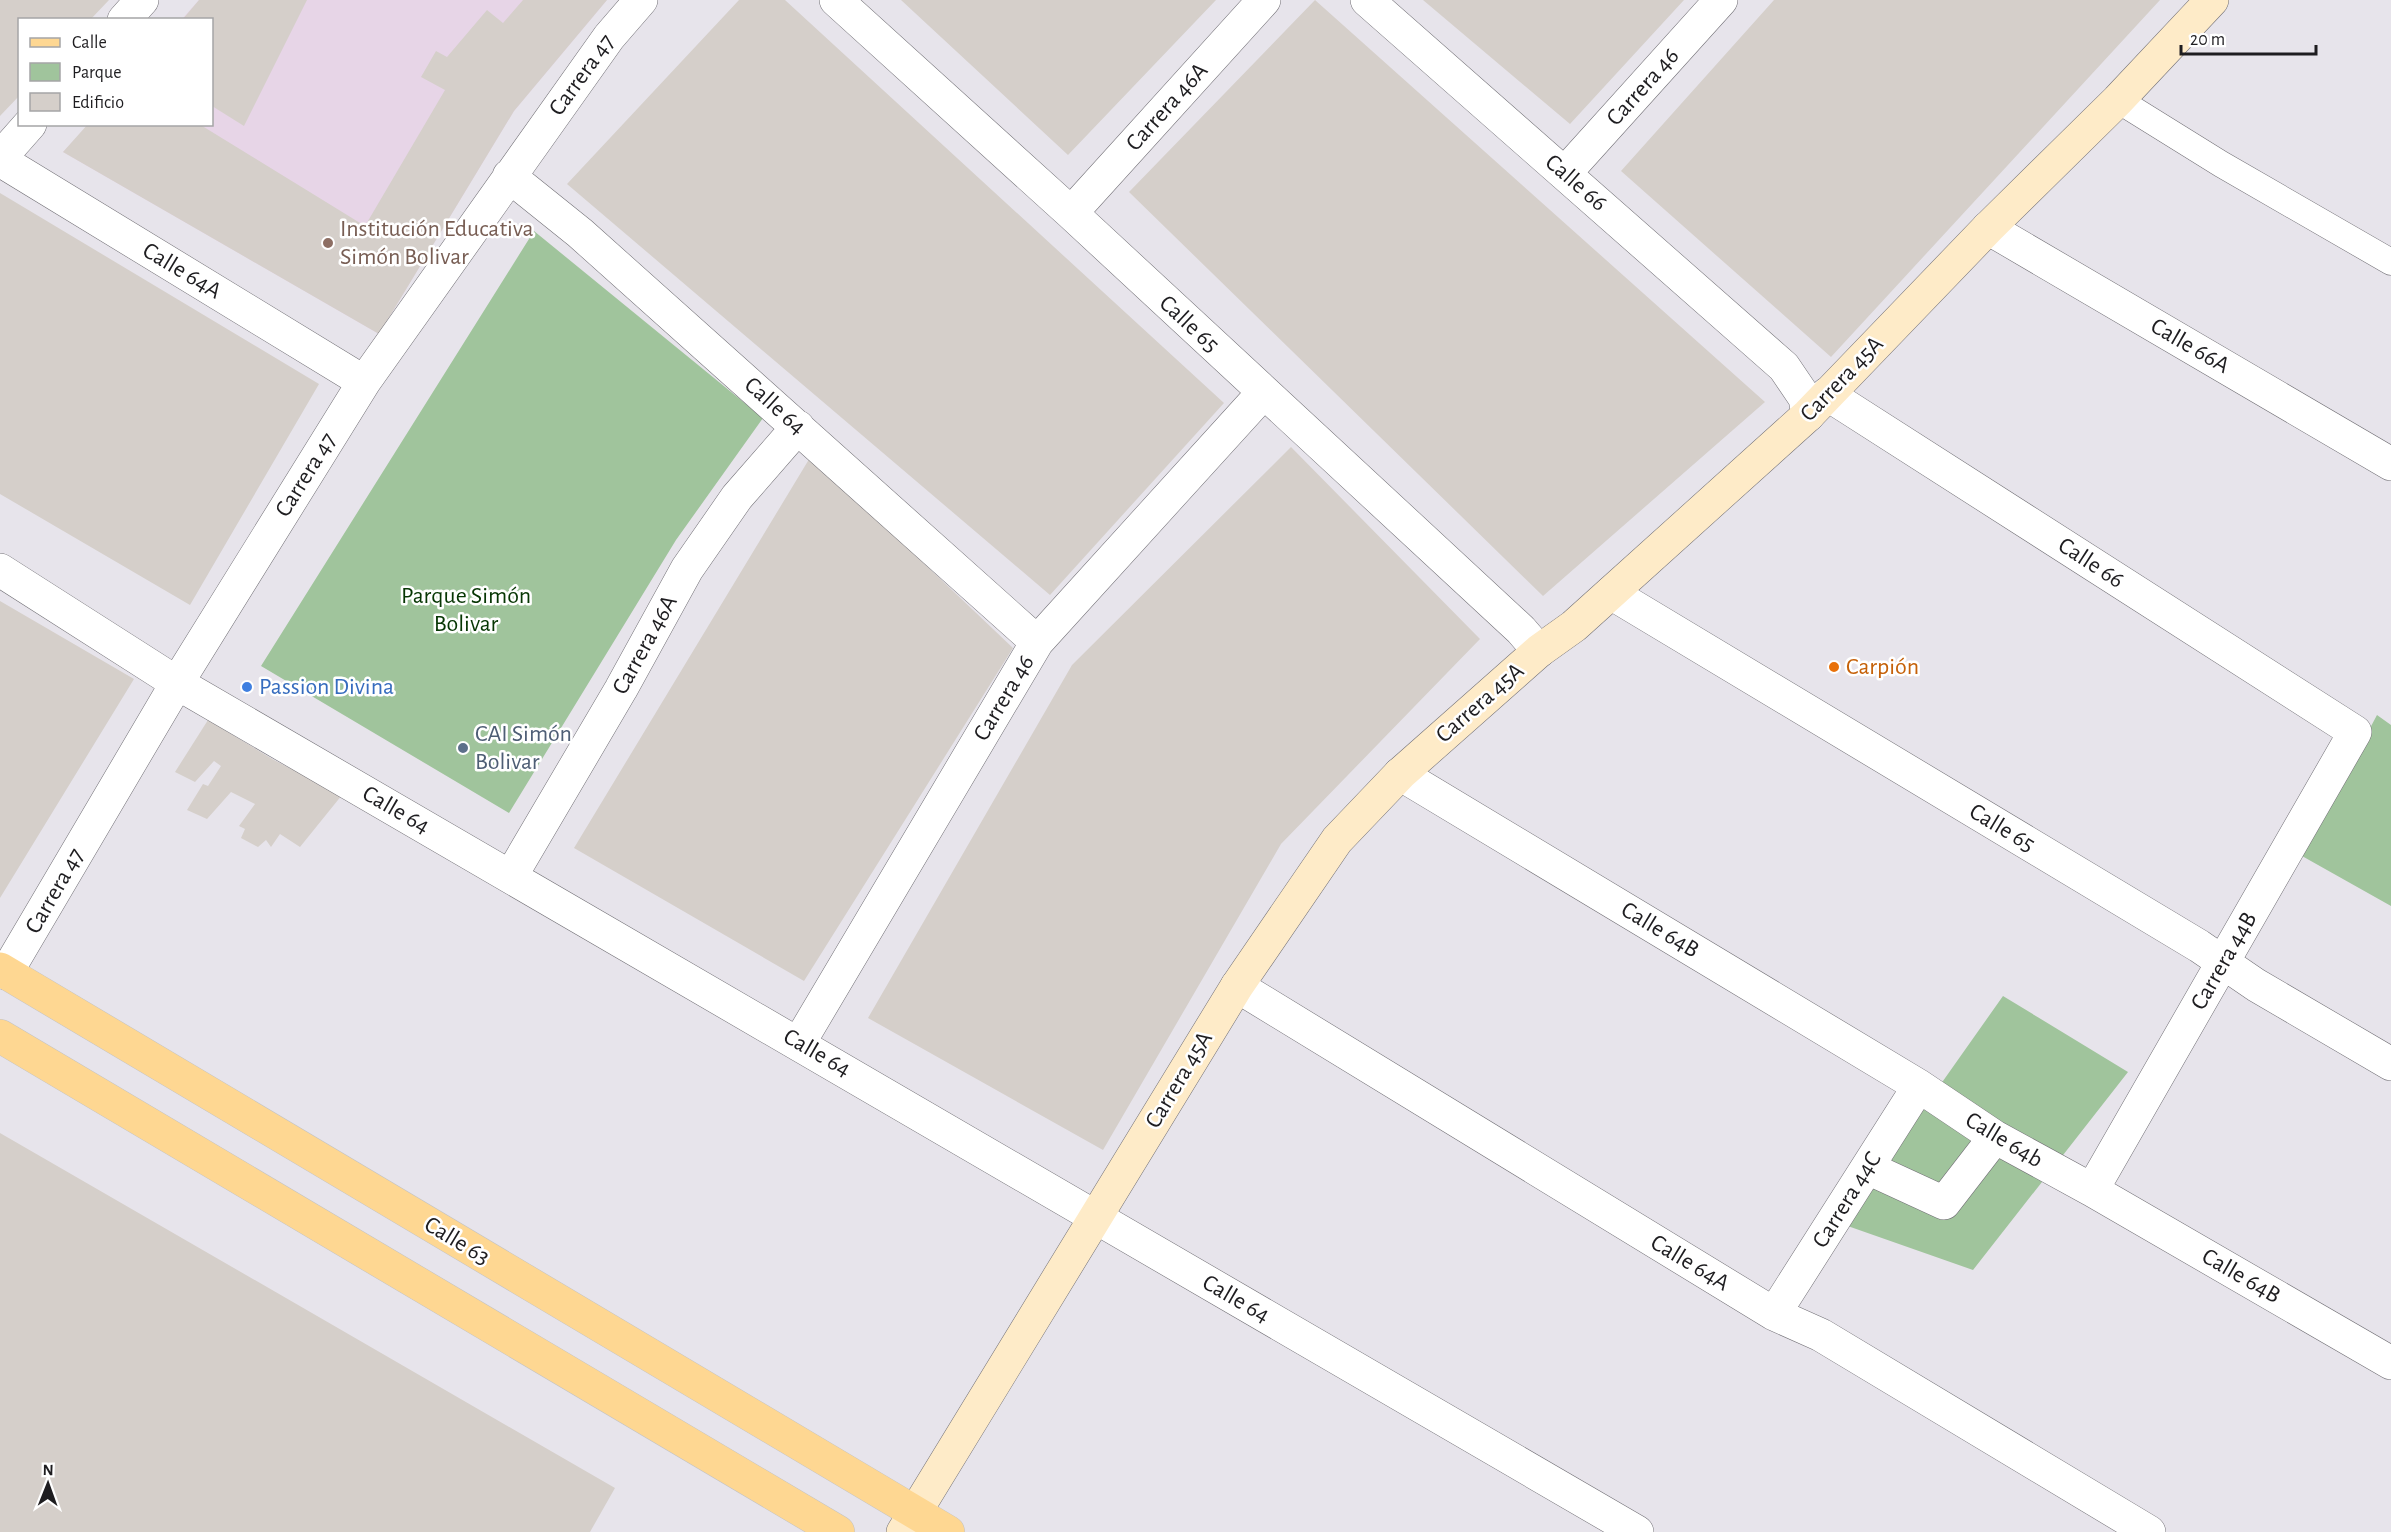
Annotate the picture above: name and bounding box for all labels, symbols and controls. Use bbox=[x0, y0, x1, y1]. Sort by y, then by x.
legend bbox=[18, 18, 213, 126]
scale bar bbox=[2181, 18, 2316, 56]
street label: Carrera 47 bbox=[545, 30, 619, 120]
text: 20 m bbox=[2190, 31, 2225, 49]
text: Calle bbox=[72, 34, 107, 52]
street label: Carrera 46 bbox=[1602, 44, 1684, 130]
street label: Carrera 46A bbox=[1122, 58, 1213, 156]
text: Parque bbox=[72, 64, 121, 82]
text: Edificio bbox=[72, 94, 124, 112]
street label: Calle 66 bbox=[1541, 150, 1611, 216]
place label: Institución Educativa Simón Bolivar bbox=[340, 217, 534, 269]
marker: Institución Educativa Simón Bolivar bbox=[321, 236, 335, 250]
street label: Calle 64A bbox=[138, 238, 226, 304]
street label: Calle 65 bbox=[1155, 291, 1223, 357]
street label: Calle 66A bbox=[2146, 314, 2234, 378]
street label: Carrera 45A bbox=[1796, 332, 1888, 426]
street label: Calle 64 bbox=[740, 373, 810, 439]
street label: Carrera 47 bbox=[271, 429, 341, 521]
street label: Calle 66 bbox=[2054, 533, 2128, 593]
park label: Parque Simón Bolivar bbox=[401, 584, 531, 636]
street label: Carrera 46A bbox=[608, 591, 682, 699]
street label: Carrera 46 bbox=[969, 651, 1039, 745]
place label: Carpión bbox=[1846, 655, 1919, 679]
street label: Carrera 45A bbox=[1431, 658, 1529, 747]
marker: Carpión bbox=[1827, 660, 1841, 674]
place label: Passion Divina bbox=[259, 675, 394, 699]
marker: Passion Divina bbox=[240, 680, 254, 694]
place label: CAI Simón Bolivar bbox=[475, 722, 572, 774]
marker: CAI Simón Bolivar bbox=[456, 741, 470, 755]
street label: Calle 64 bbox=[358, 781, 434, 839]
street label: Calle 65 bbox=[1965, 799, 2039, 857]
street label: Carrera 47 bbox=[21, 844, 89, 938]
street label: Calle 64B bbox=[1617, 898, 1703, 962]
street label: Carrera 44B bbox=[2187, 908, 2261, 1014]
street label: Calle 64 bbox=[779, 1024, 855, 1082]
street label: Carrera 45A bbox=[1141, 1027, 1217, 1132]
street label: Calle 64b bbox=[1961, 1108, 2047, 1172]
street label: Carrera 44C bbox=[1808, 1148, 1886, 1252]
street label: Calle 63 bbox=[420, 1212, 494, 1270]
street label: Calle 64A bbox=[1646, 1230, 1734, 1296]
street label: Calle 64B bbox=[2198, 1244, 2284, 1308]
street label: Calle 64 bbox=[1198, 1270, 1274, 1328]
north arrow bbox=[18, 1454, 78, 1514]
text: N bbox=[43, 1462, 54, 1478]

